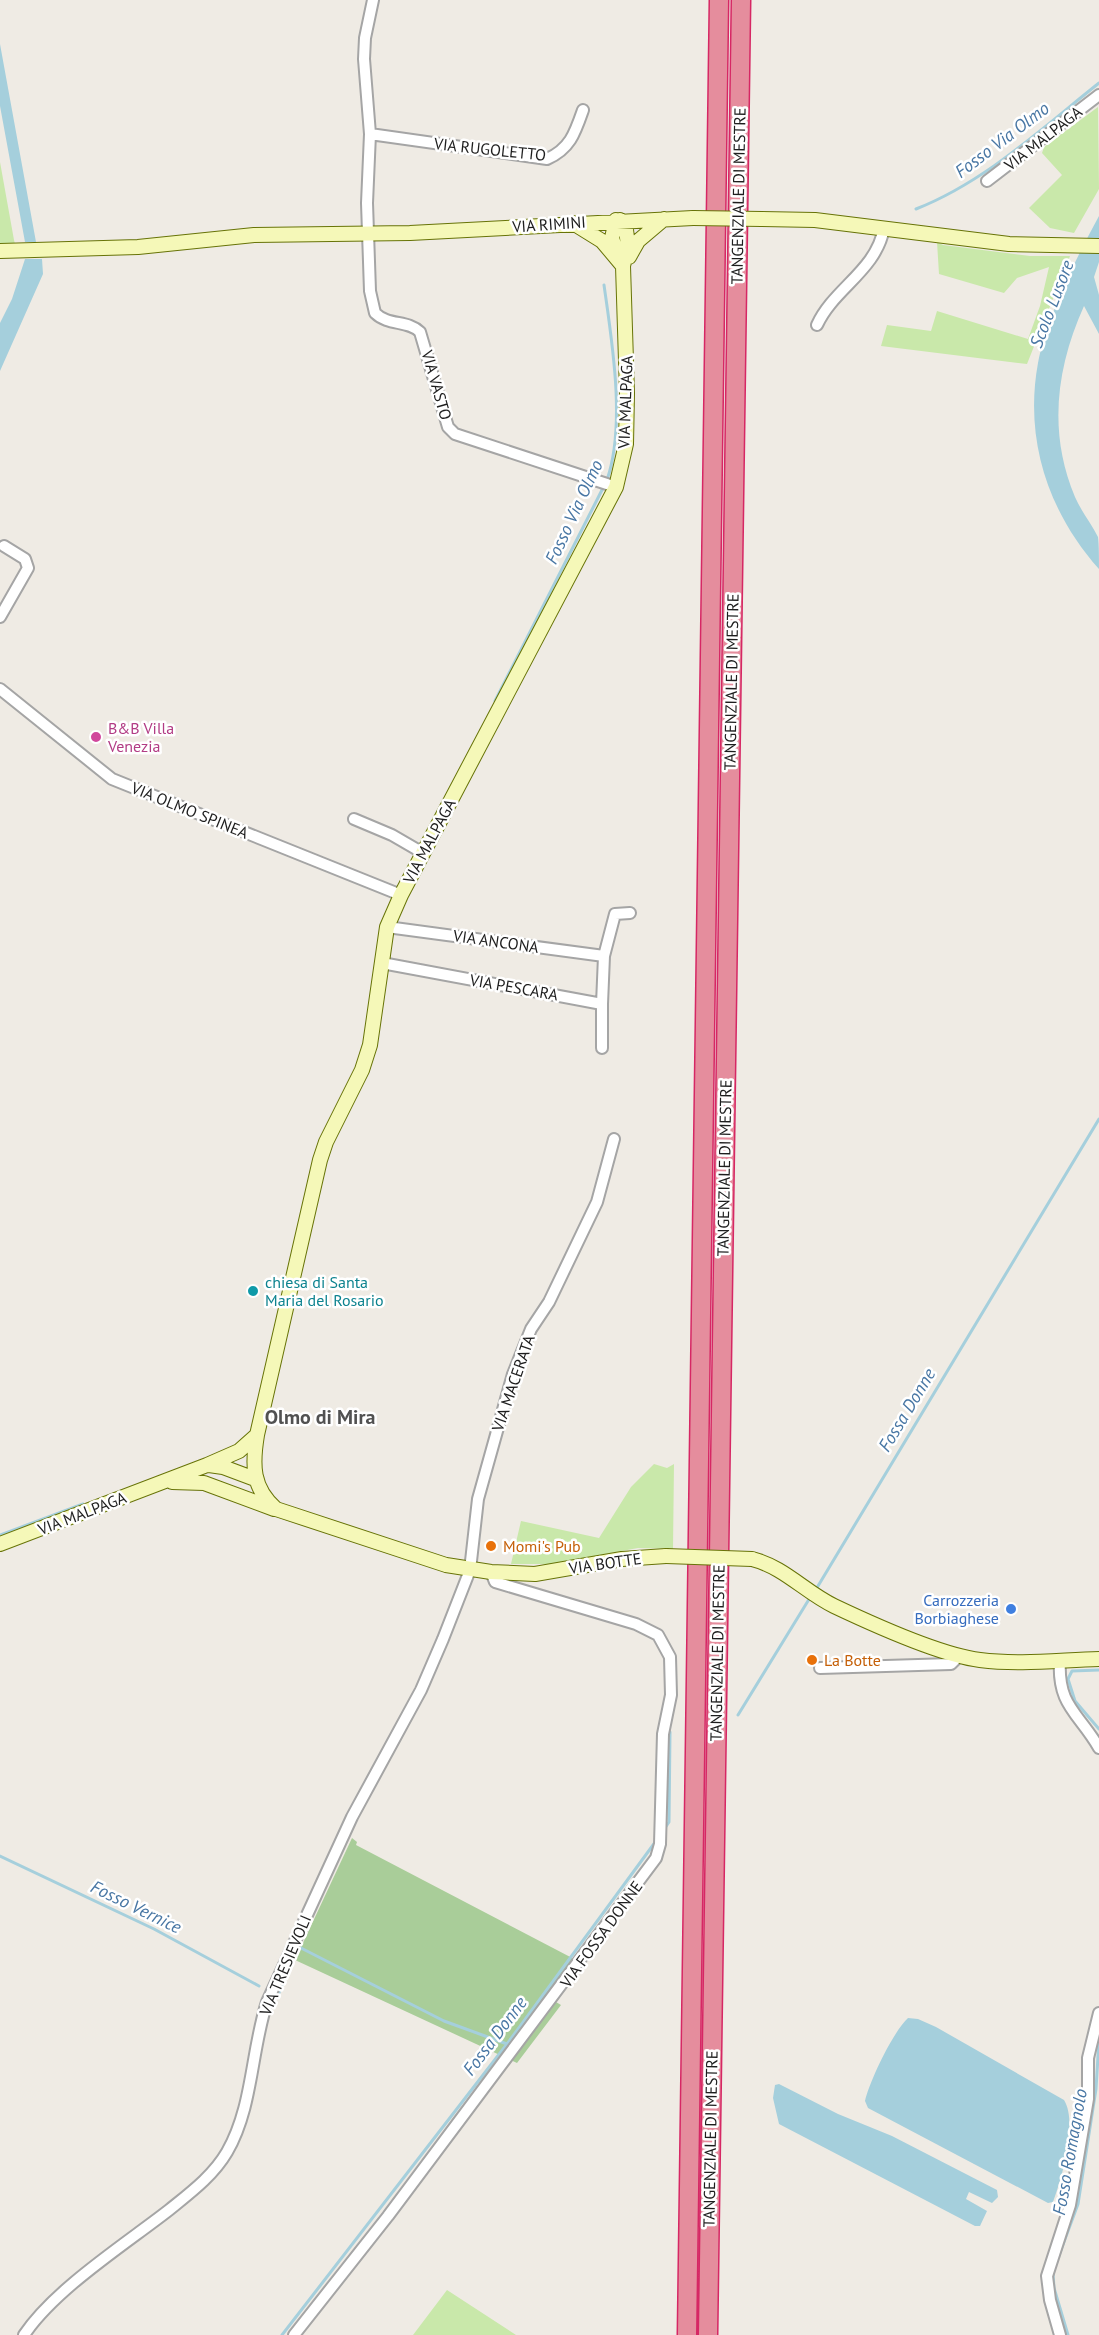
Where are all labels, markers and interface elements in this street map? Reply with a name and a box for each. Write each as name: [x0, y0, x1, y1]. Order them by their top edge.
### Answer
water label: Fosso Via Olmo: [950, 97, 1054, 183]
street label: VIA MALPAGA: [999, 101, 1086, 175]
street label: TANGENZIALE DI MESTRE: [726, 107, 750, 285]
street label: VIA RUGOLETTO: [432, 133, 547, 165]
street label: VIA RIMINI: [511, 211, 586, 237]
water label: Scolo Lusore: [1024, 256, 1079, 351]
street label: VIA VASTO: [417, 347, 456, 422]
street label: VIA MALPAGA: [613, 355, 637, 450]
water label: Fosso Via Olmo: [539, 456, 608, 568]
street label: TANGENZIALE DI MESTRE: [719, 593, 743, 771]
place label: B&B Villa Venezia: [107, 718, 174, 756]
marker: B&B Villa Venezia: [89, 730, 103, 744]
street label: VIA OLMO SPINEA: [128, 777, 252, 843]
street label: VIA MALPAGA: [398, 795, 460, 888]
street label: VIA ANCONA: [451, 925, 541, 957]
street label: VIA PESCARA: [467, 969, 560, 1005]
street label: TANGENZIALE DI MESTRE: [712, 1079, 736, 1257]
place label: chiesa di Santa Maria del Rosario: [265, 1272, 384, 1310]
marker: chiesa di Santa Maria del Rosario: [246, 1284, 260, 1298]
street label: VIA MACERATA: [487, 1332, 539, 1435]
water label: Fossa Donne: [873, 1363, 941, 1456]
district label: Olmo di Mira: [265, 1404, 375, 1430]
street label: VIA MALPAGA: [34, 1487, 130, 1539]
place label: Momi's Pub: [503, 1536, 581, 1556]
marker: Momi's Pub: [484, 1539, 498, 1553]
street label: VIA BOTTE: [567, 1548, 642, 1578]
street label: TANGENZIALE DI MESTRE: [705, 1564, 729, 1742]
place label: Carrozzeria Borbiaghese: [914, 1590, 999, 1628]
marker: Carrozzeria Borbiaghese: [1004, 1602, 1018, 1616]
place label: La Botte: [824, 1650, 881, 1670]
marker: La Botte: [805, 1653, 819, 1667]
water label: Fosso Vernice: [87, 1875, 186, 1939]
street label: VIA FOSSA DONNE: [555, 1877, 647, 1992]
street label: VIA TRESIEVOLI: [254, 1912, 315, 2019]
water label: Fossa Donne: [457, 1991, 532, 2080]
street label: TANGENZIALE DI MESTRE: [698, 2050, 722, 2228]
water label: Fosso Romagnolo: [1047, 2087, 1092, 2217]

